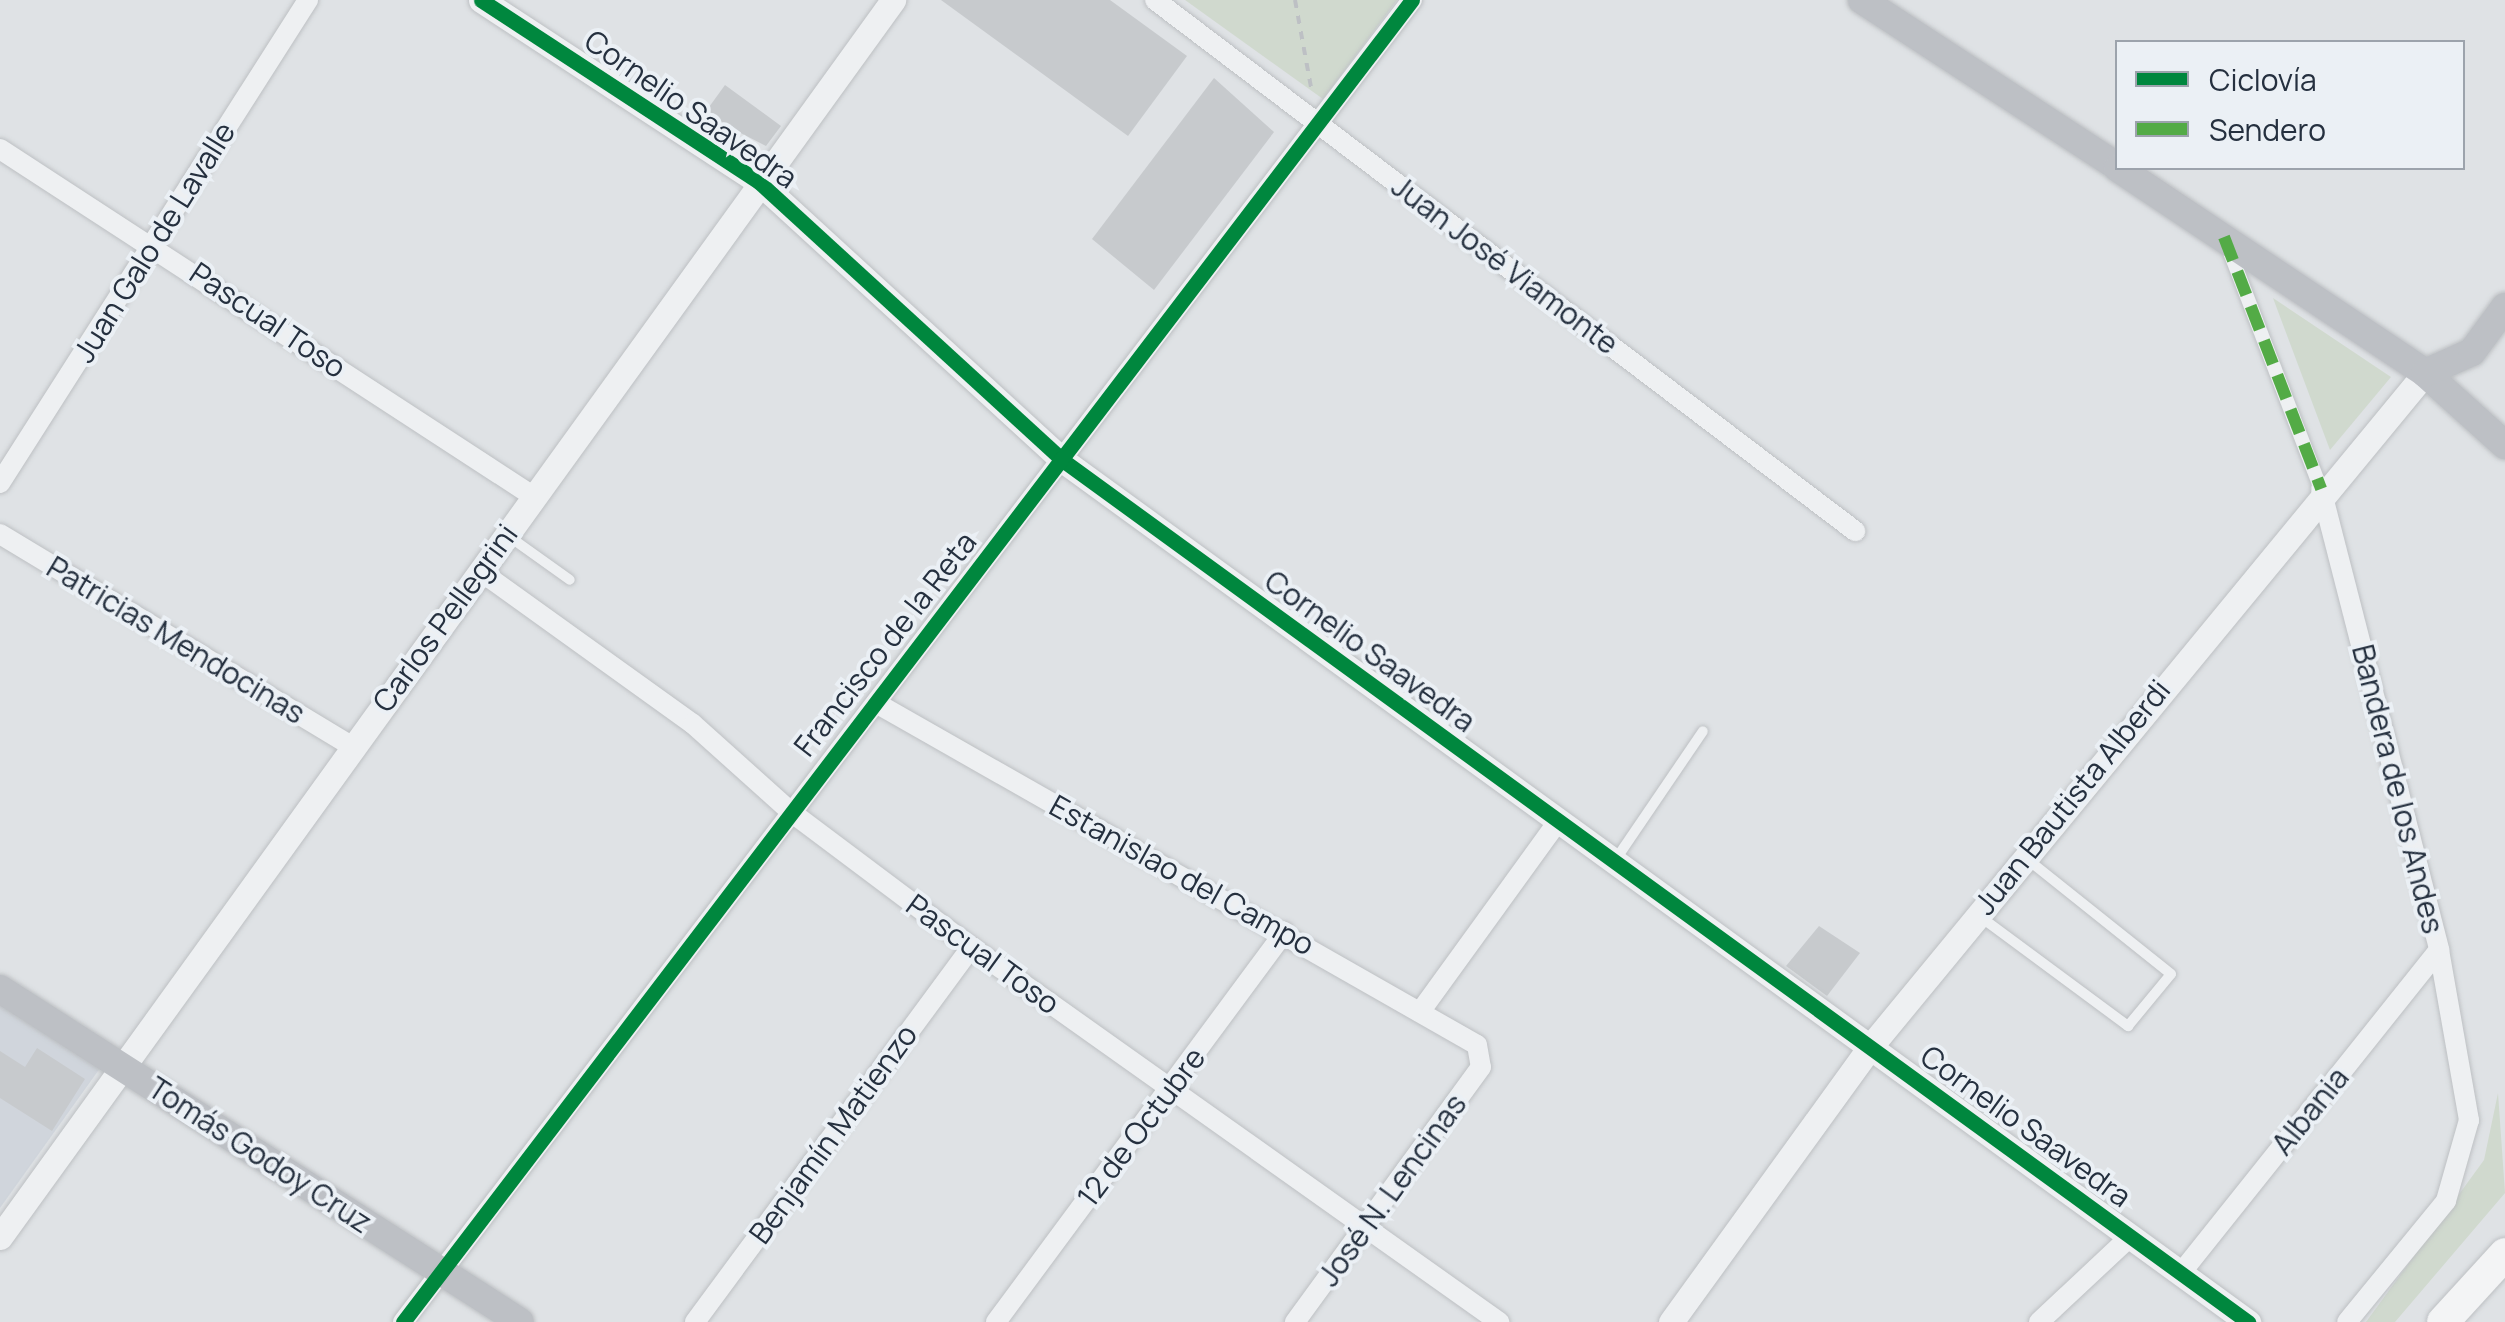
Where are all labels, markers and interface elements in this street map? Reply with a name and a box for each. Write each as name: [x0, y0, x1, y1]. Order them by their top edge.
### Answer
street label: Cornelio Saavedra: [578, 22, 804, 196]
legend: [2115, 40, 2465, 170]
text: Ciclovía: [2209, 59, 2317, 100]
text: Sendero: [2209, 109, 2326, 150]
street label: Juan Galo de Lavalle: [66, 115, 242, 369]
street label: Juan José Viamonte: [1385, 168, 1625, 362]
street label: Pascual Toso: [183, 255, 353, 385]
street label: Carlos Pellegrini: [365, 517, 525, 719]
street label: Francisco de la Reta: [786, 525, 984, 763]
street label: Patricias Mendocinas: [41, 549, 311, 731]
street label: Cornelio Saavedra: [1258, 563, 1482, 739]
street label: Bandera de los Andes: [2345, 641, 2451, 937]
street label: Juan Bautista Alberdi: [1966, 673, 2178, 921]
street label: Estanislao del Campo: [1043, 787, 1321, 963]
street label: Pascual Toso: [899, 886, 1067, 1022]
street label: Benjamín Matienzo: [741, 1017, 925, 1251]
street label: Cornelio Saavedra: [1914, 1038, 2138, 1214]
street label: 12 de Octubre: [1069, 1040, 1213, 1214]
street label: Albania: [2264, 1060, 2356, 1162]
street label: Tomás Godoy Cruz: [142, 1069, 378, 1241]
street label: José N. Lencinas: [1310, 1087, 1474, 1293]

